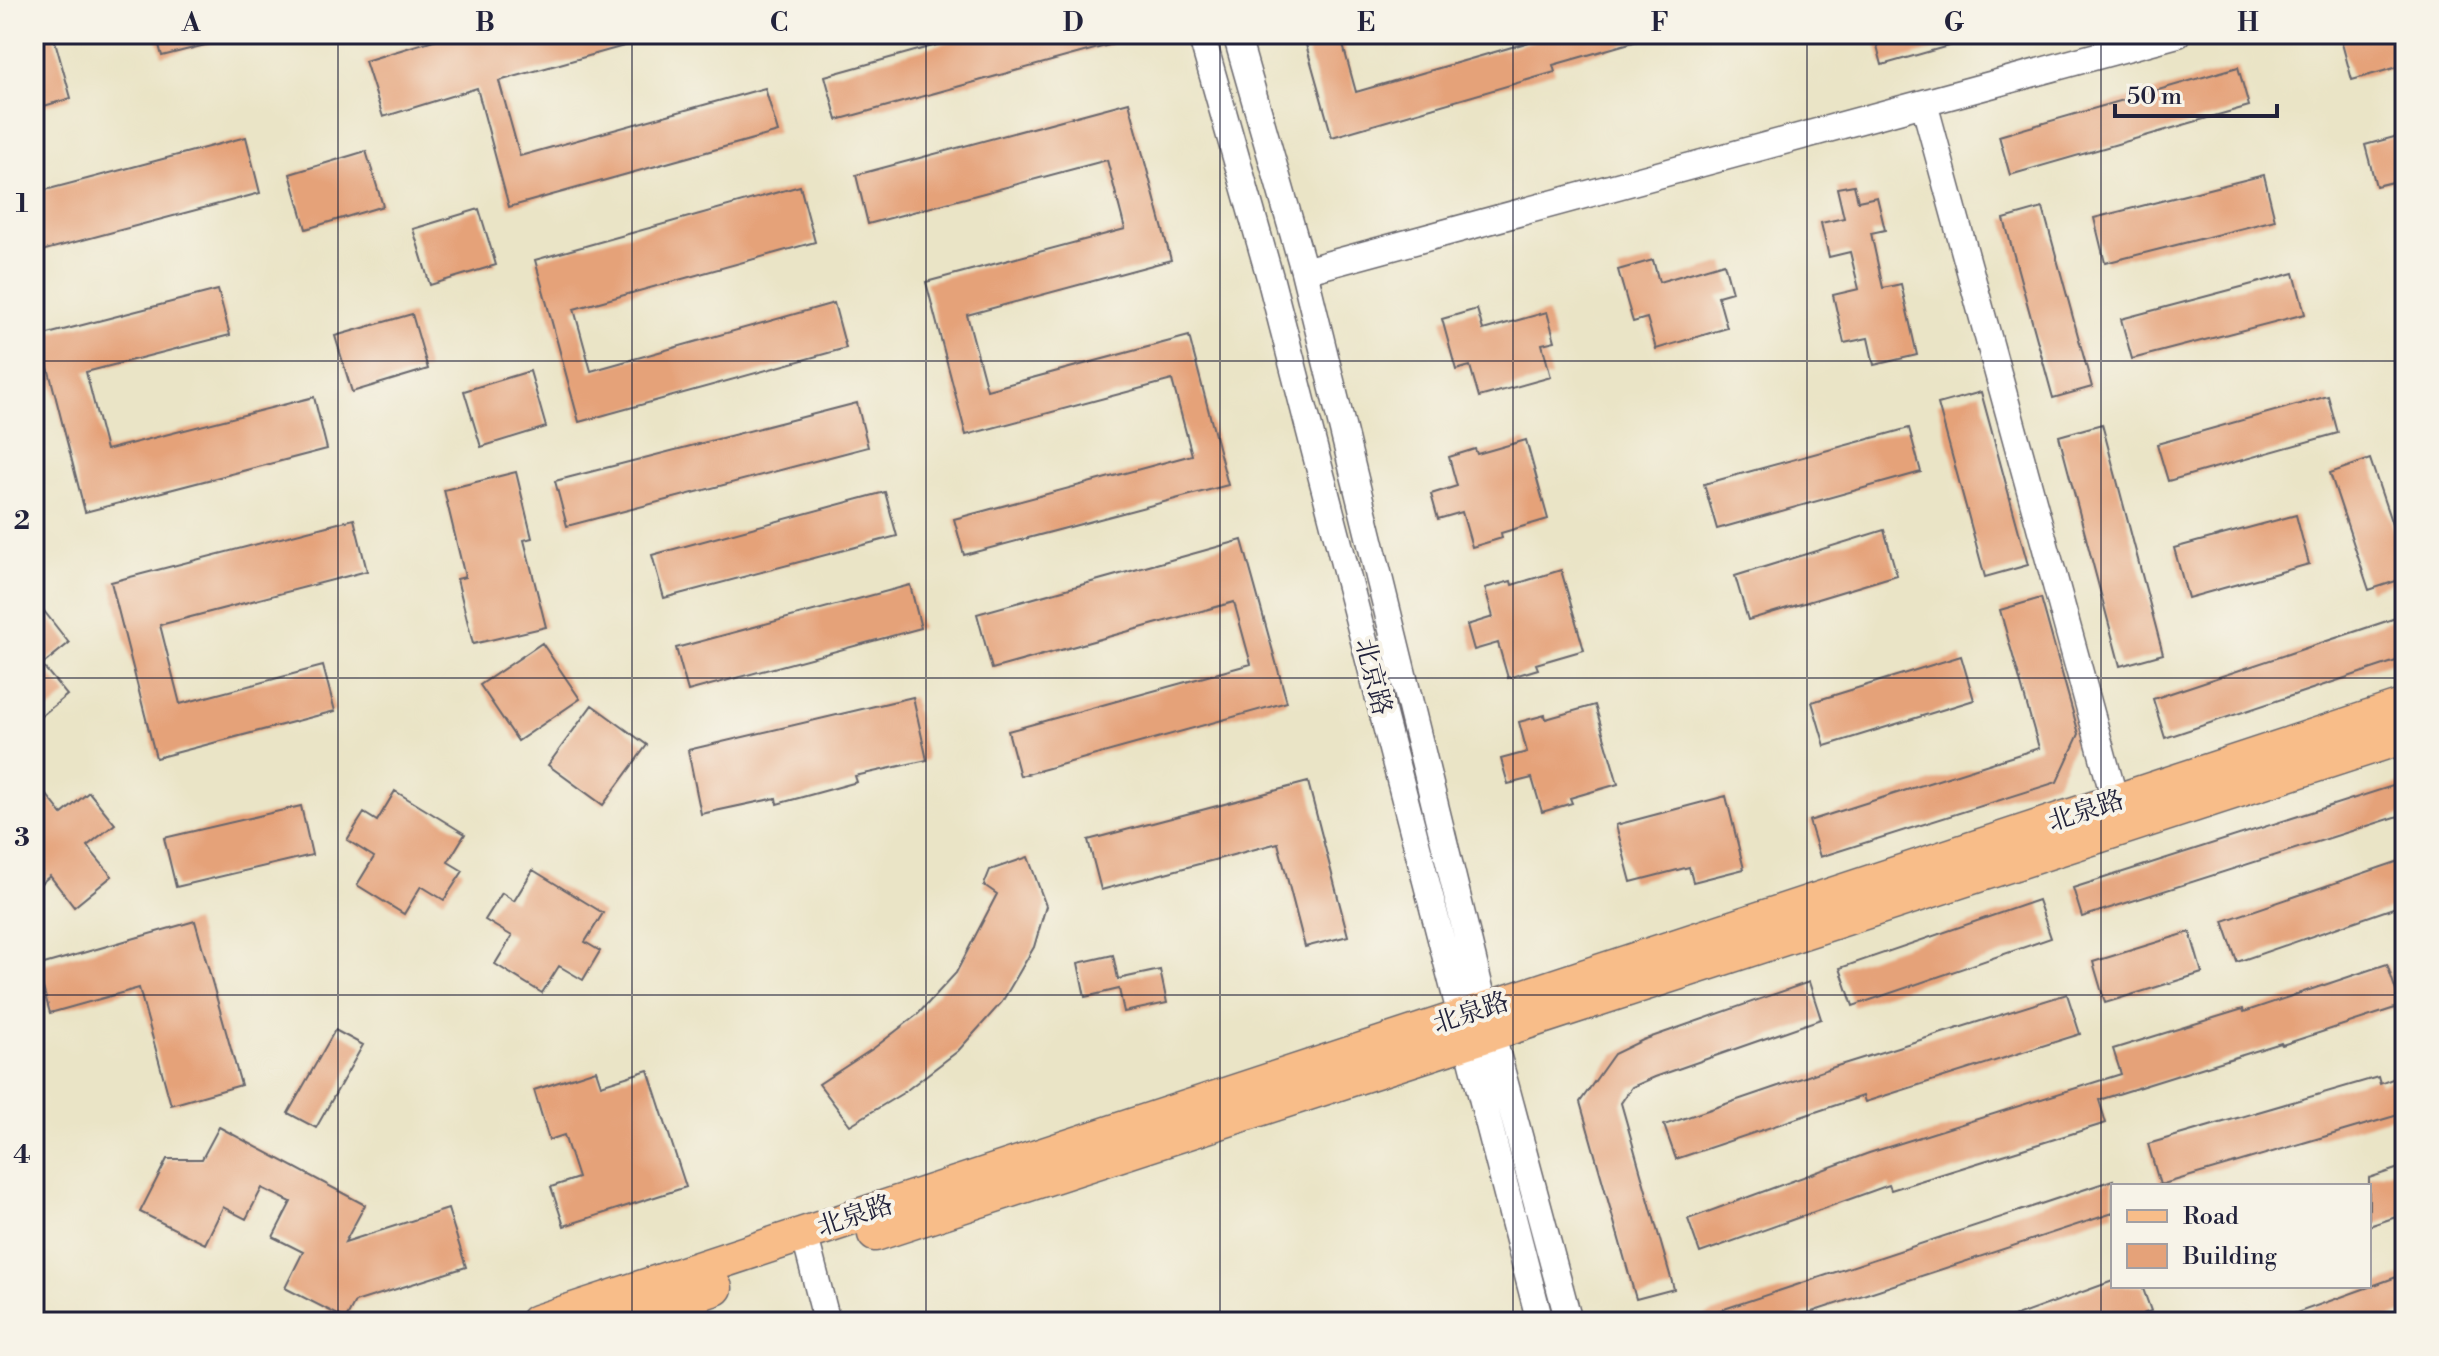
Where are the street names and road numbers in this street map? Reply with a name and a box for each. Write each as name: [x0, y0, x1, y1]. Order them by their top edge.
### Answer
street label: 北京路: [1348, 635, 1398, 719]
street label: 北泉路: [2044, 784, 2128, 838]
street label: 北泉路: [1429, 986, 1513, 1040]
street label: 北泉路: [813, 1189, 897, 1243]

